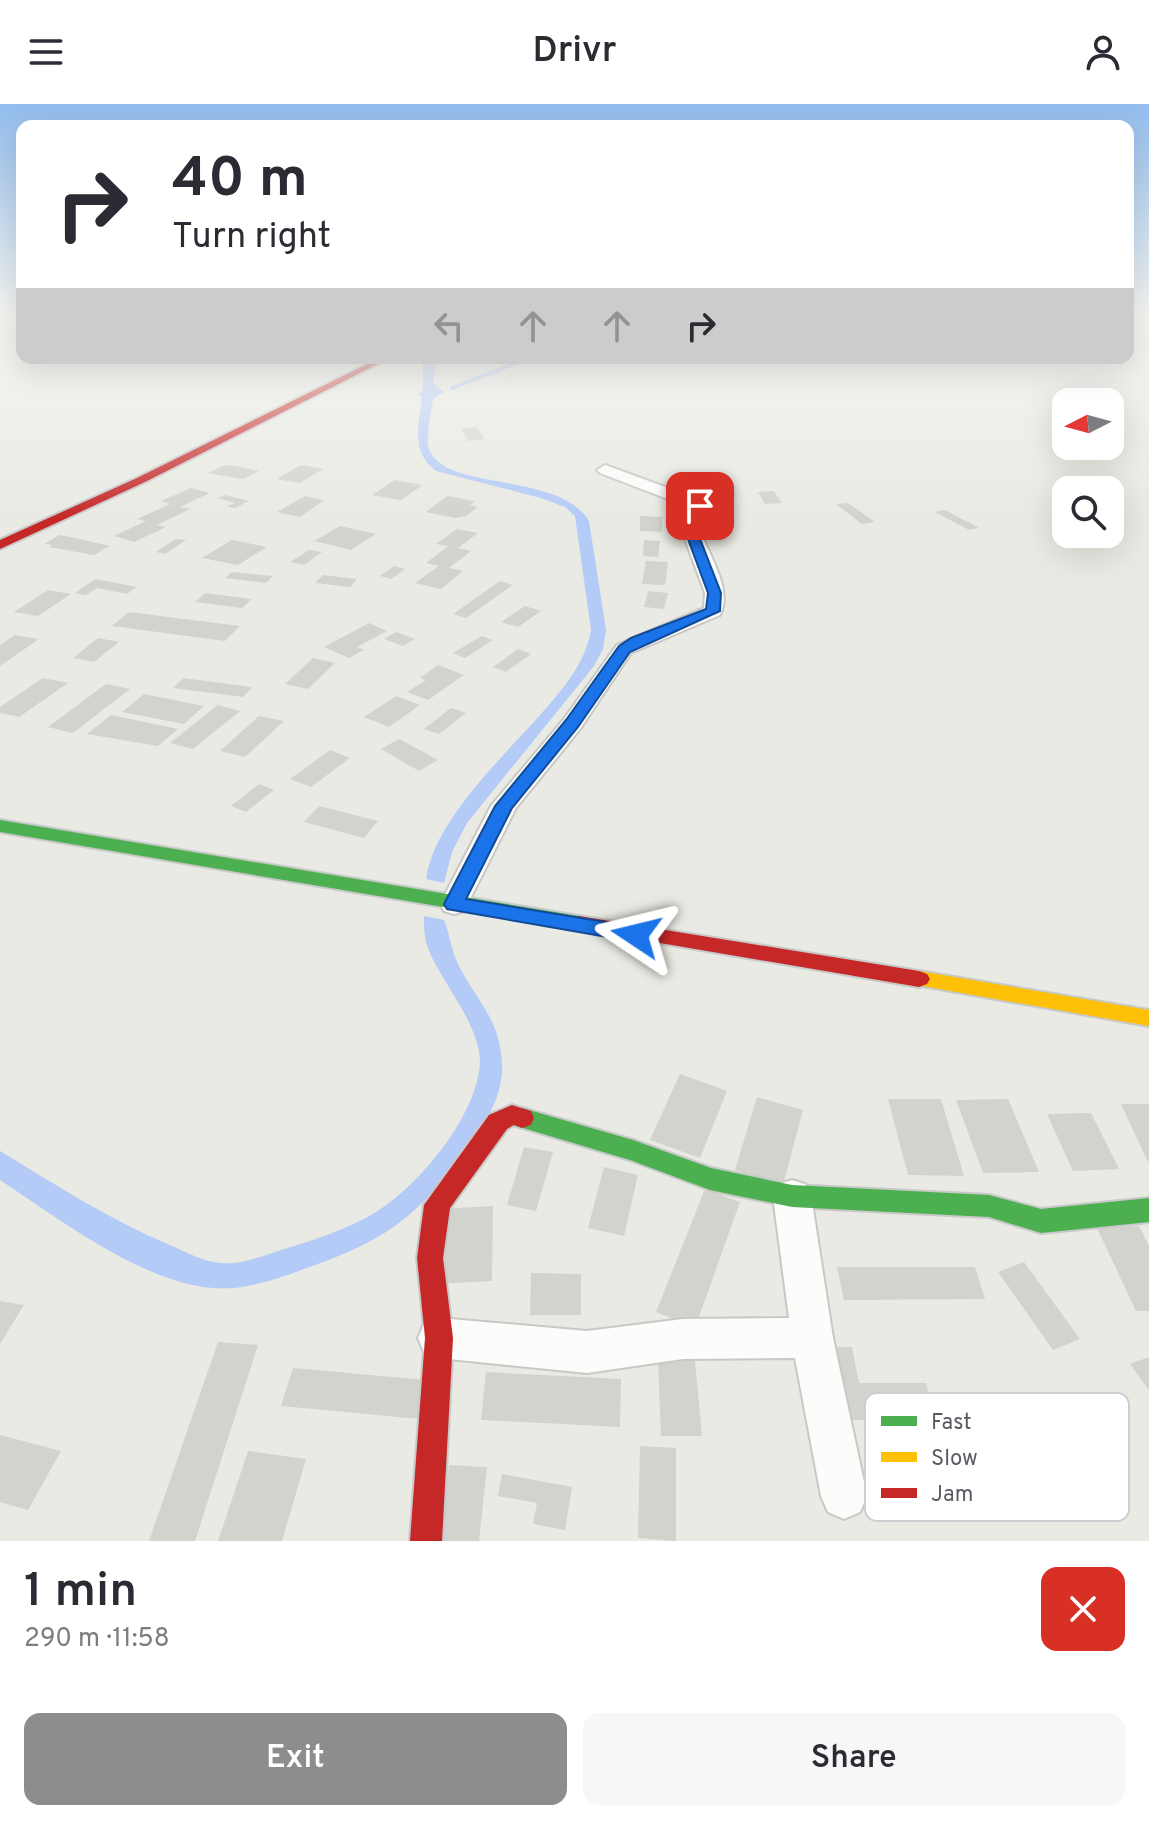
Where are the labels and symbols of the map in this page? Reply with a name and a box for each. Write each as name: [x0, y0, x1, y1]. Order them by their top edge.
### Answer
north arrow: [1052, 388, 1124, 460]
pin: [666, 472, 734, 540]
position arrow: [594, 893, 678, 977]
legend: [865, 1393, 1129, 1521]
text: Fast: [931, 1410, 972, 1437]
text: Slow: [931, 1446, 978, 1473]
text: Jam: [931, 1482, 974, 1509]

